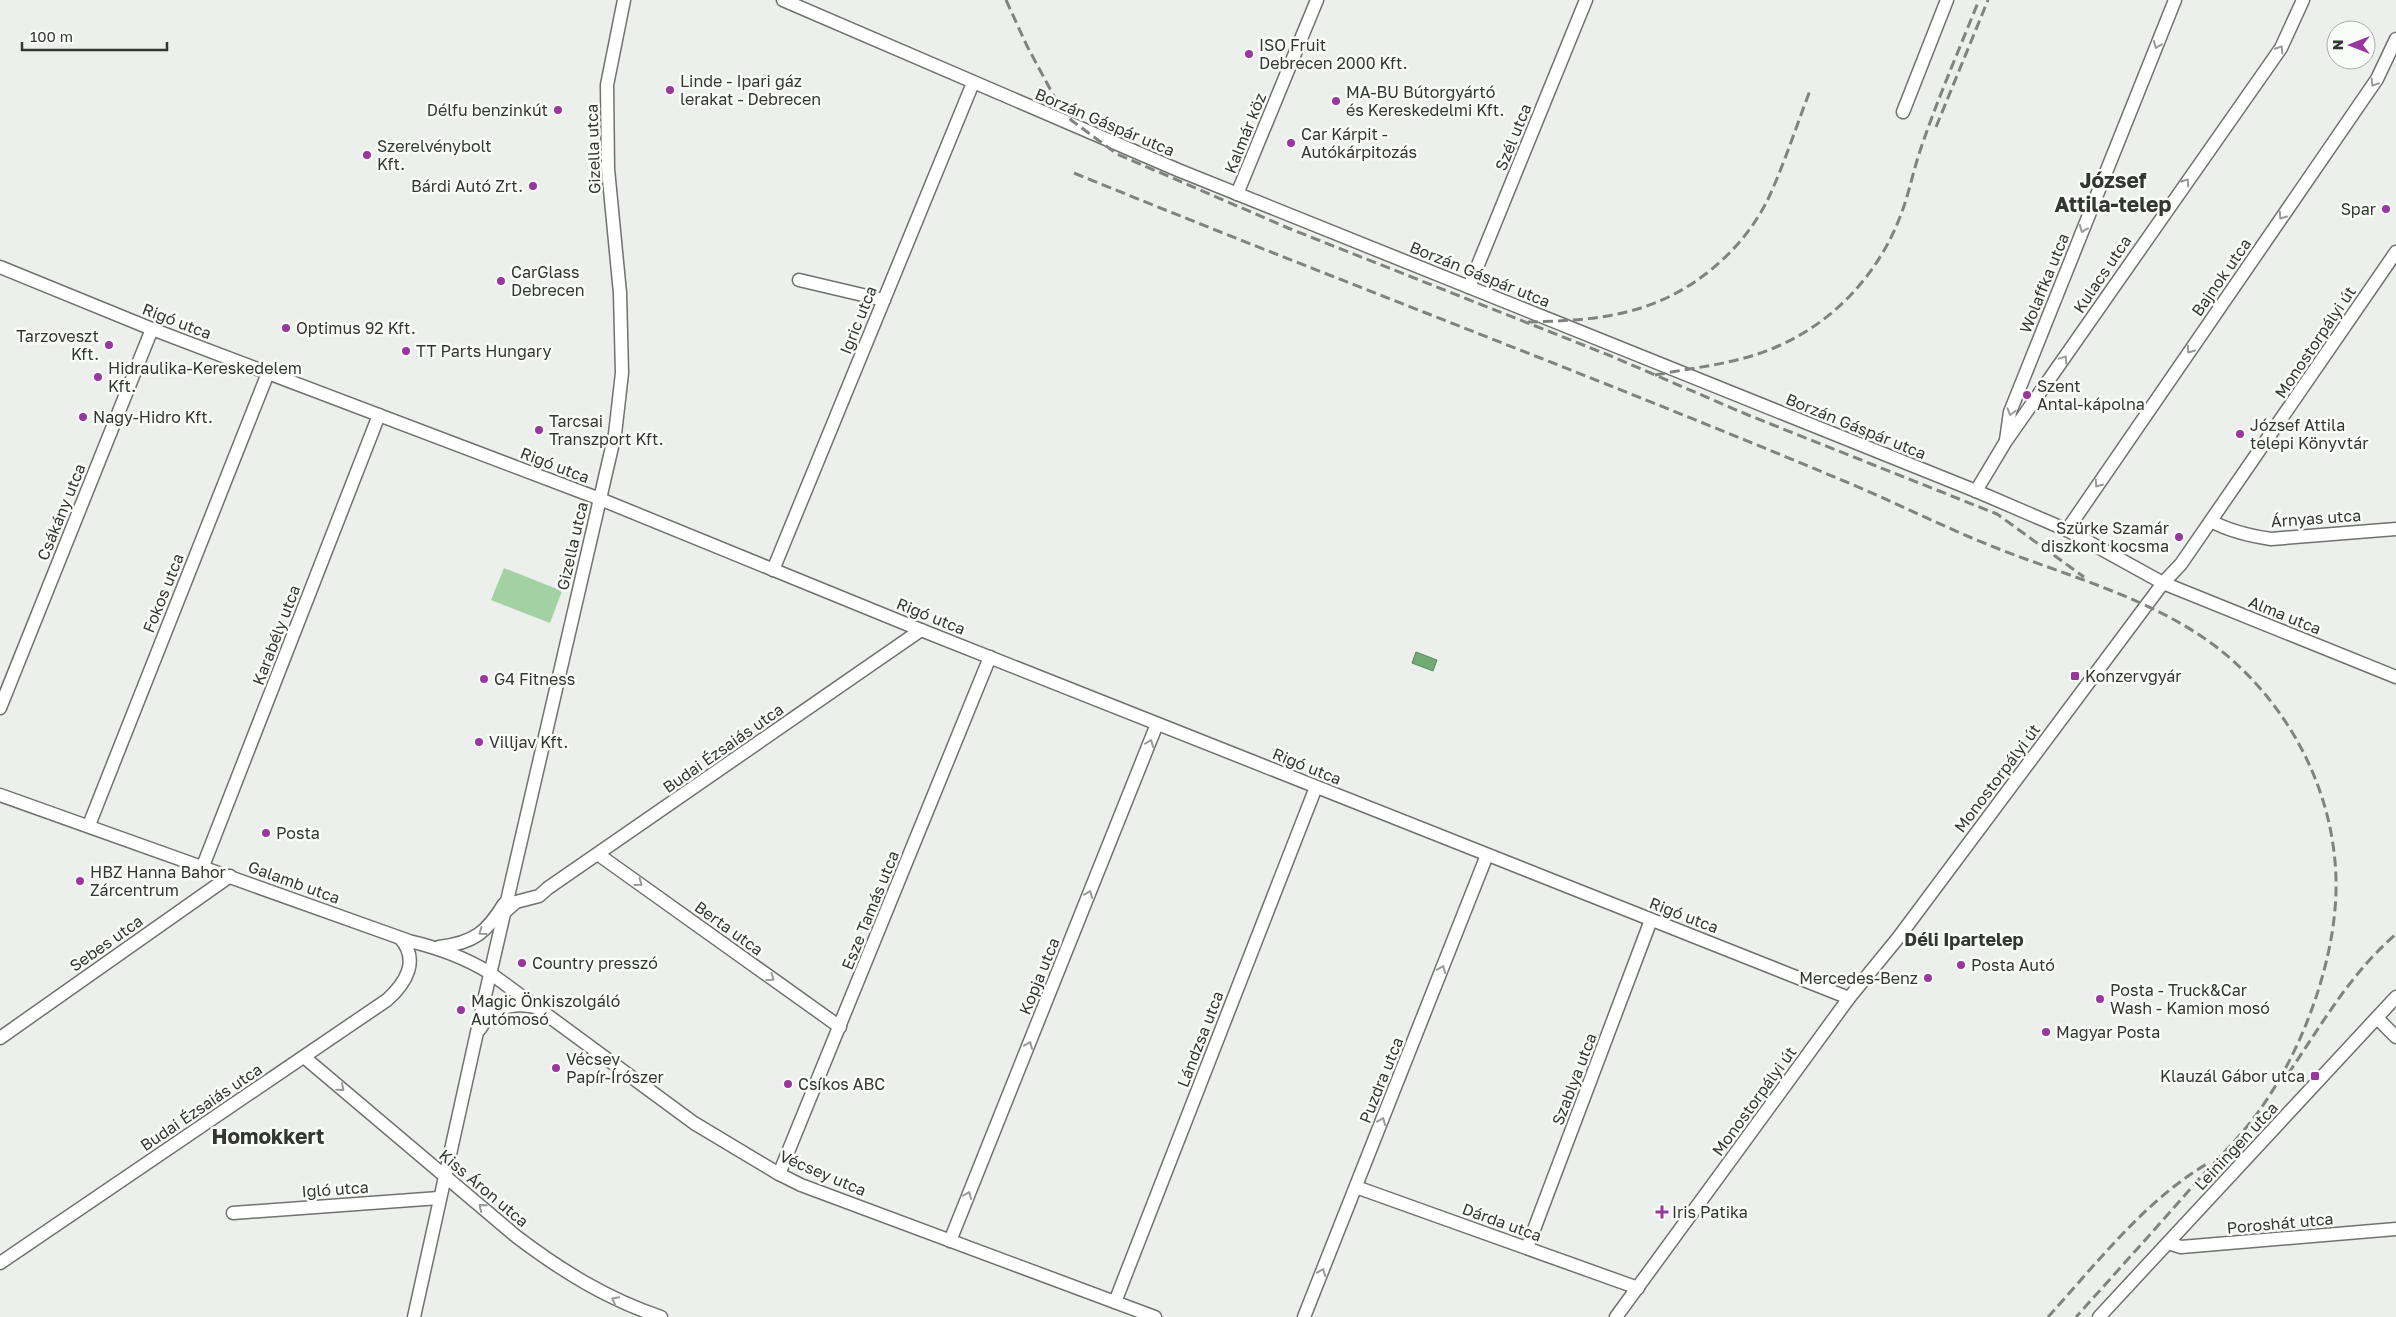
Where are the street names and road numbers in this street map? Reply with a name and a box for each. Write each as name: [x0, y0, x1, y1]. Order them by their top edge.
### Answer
street label: Borzán Gáspár utca: [1032, 84, 1178, 160]
street label: Kalmár köz: [1220, 90, 1270, 176]
street label: Szél utca: [1491, 101, 1535, 173]
street label: Gizella utca: [581, 104, 605, 194]
street label: Wolaffka utca: [2015, 230, 2073, 336]
street label: Kulacs utca: [2069, 231, 2135, 317]
street label: Bajnok utca: [2187, 234, 2255, 320]
street label: Borzán Gáspár utca: [1407, 237, 1553, 311]
street label: Monostorpályi út: [2270, 282, 2360, 402]
street label: Igric utca: [835, 283, 881, 357]
street label: Rigó utca: [140, 299, 214, 343]
street label: Borzán Gáspár utca: [1783, 389, 1929, 463]
street label: Rigó utca: [518, 443, 592, 487]
street label: Csákány utca: [33, 461, 89, 563]
street label: Gizella utca: [552, 500, 592, 592]
street label: Árnyas utca: [2270, 505, 2362, 531]
street label: Fokos utca: [138, 550, 188, 636]
street label: Karabély utca: [248, 582, 304, 688]
street label: Alma utca: [2246, 591, 2324, 639]
street label: Rigó utca: [894, 593, 968, 639]
street label: Budai Ézsaiás utca: [659, 699, 787, 797]
street label: Monostorpályi út: [1950, 720, 2044, 836]
street label: Rigó utca: [1270, 743, 1344, 789]
street label: Esze Tamás utca: [837, 848, 903, 972]
street label: Galamb utca: [245, 856, 343, 908]
street label: Rigó utca: [1647, 893, 1721, 937]
street label: Berta utca: [691, 896, 767, 960]
street label: Sebes utca: [65, 910, 147, 976]
street label: Kopja utca: [1014, 935, 1064, 1017]
street label: Lándzsa utca: [1172, 988, 1228, 1090]
street label: Szablya utca: [1547, 1030, 1601, 1128]
street label: Puzdra utca: [1355, 1034, 1407, 1126]
street label: Monostorpályi út: [1708, 1042, 1800, 1160]
street label: Budai Ézsaiás utca: [136, 1059, 266, 1155]
street label: Leiningen utca: [2190, 1098, 2282, 1194]
street label: Kiss Áron utca: [435, 1145, 533, 1231]
street label: Vécsey utca: [777, 1146, 869, 1200]
street label: Igló utca: [301, 1177, 369, 1201]
street label: Dárda utca: [1460, 1198, 1544, 1246]
street label: Poroshát utca: [2226, 1208, 2334, 1238]

